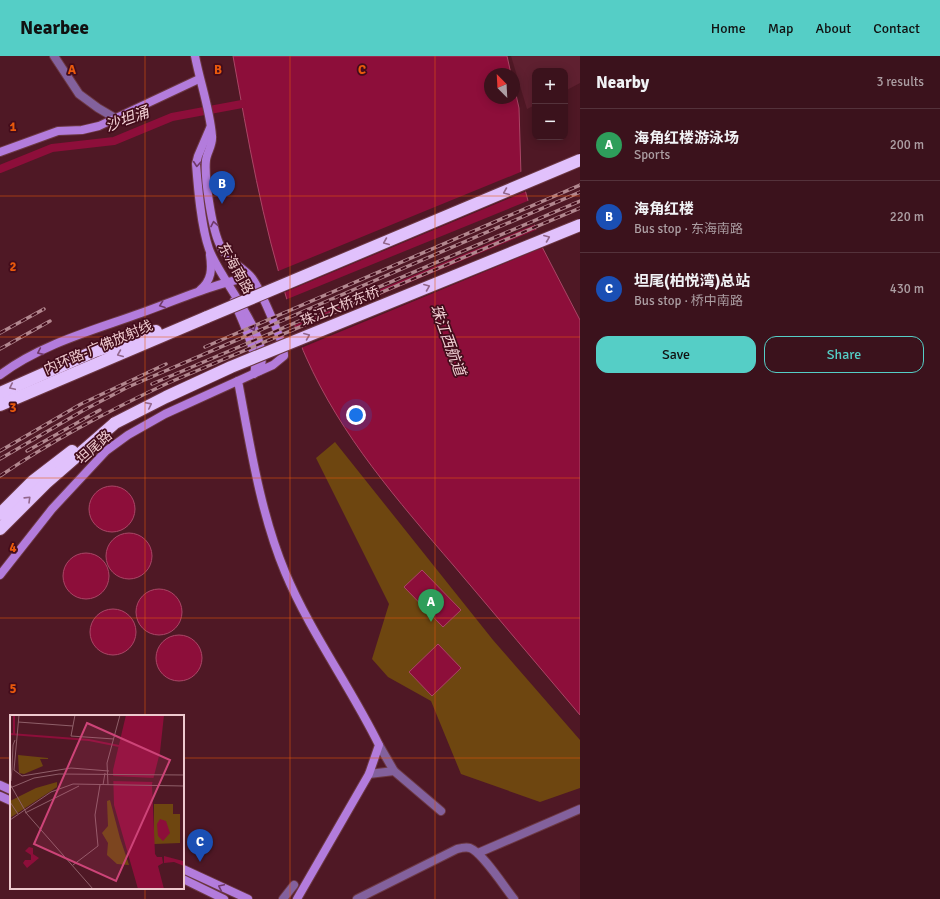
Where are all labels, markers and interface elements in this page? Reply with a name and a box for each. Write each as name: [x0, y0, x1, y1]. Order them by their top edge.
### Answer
text: Nearbee: [20, 16, 89, 40]
text: Home: [711, 20, 746, 37]
text: Map: [768, 20, 793, 37]
text: About: [815, 20, 851, 37]
text: Contact: [873, 20, 920, 37]
text: A: [68, 62, 77, 78]
text: B: [214, 62, 222, 78]
text: C: [358, 62, 366, 78]
north arrow: [484, 68, 520, 104]
map controls: [532, 68, 568, 140]
button: +: [532, 68, 568, 104]
text: Nearby: [596, 72, 649, 93]
text: 3 results: [876, 74, 924, 90]
water label: 沙坦涌: [103, 102, 153, 135]
button: −: [532, 104, 568, 140]
text: 1: [9, 119, 17, 135]
text: 海角红楼游泳场: [634, 129, 739, 147]
text: A: [605, 137, 613, 153]
text: 200 m: [890, 137, 924, 153]
text: Sports: [634, 147, 670, 163]
one-way arrow: [193, 161, 202, 167]
pin: B: [209, 171, 235, 204]
one-way arrow: [502, 187, 510, 195]
text: 海角红楼: [634, 200, 694, 218]
text: B: [605, 209, 613, 225]
text: 220 m: [890, 209, 924, 225]
one-way arrow: [210, 221, 219, 227]
text: Bus stop · 东海南路: [634, 221, 743, 237]
one-way arrow: [543, 235, 551, 243]
one-way arrow: [382, 237, 390, 245]
street label: 东海南路: [215, 240, 257, 297]
text: 2: [9, 259, 17, 275]
text: 坦尾(柏悦湾)总站: [634, 272, 750, 290]
text: C: [605, 281, 613, 297]
text: 430 m: [890, 281, 924, 297]
street label: 珠江大桥东桥: [298, 283, 382, 330]
one-way arrow: [423, 283, 430, 291]
text: Bus stop · 桥中南路: [634, 293, 743, 309]
one-way arrow: [158, 301, 165, 309]
water label: 珠江西航道: [427, 302, 470, 380]
street label: 内环路-广佛放射线: [41, 317, 155, 378]
one-way arrow: [248, 323, 256, 331]
one-way arrow: [303, 332, 310, 340]
button: Save: [596, 336, 756, 373]
button: Share: [764, 336, 924, 373]
one-way arrow: [37, 347, 44, 355]
one-way arrow: [116, 349, 123, 357]
one-way arrow: [8, 382, 16, 390]
text: 3: [9, 400, 17, 416]
one-way arrow: [145, 402, 152, 410]
your location: [346, 405, 366, 425]
street label: 坦尾路: [73, 427, 116, 468]
one-way arrow: [23, 497, 31, 504]
text: 4: [9, 540, 17, 556]
pin: A: [418, 589, 444, 622]
text: 5: [9, 681, 17, 697]
inset map: [10, 715, 184, 889]
pin: C: [187, 829, 213, 862]
one-way arrow: [218, 884, 226, 892]

